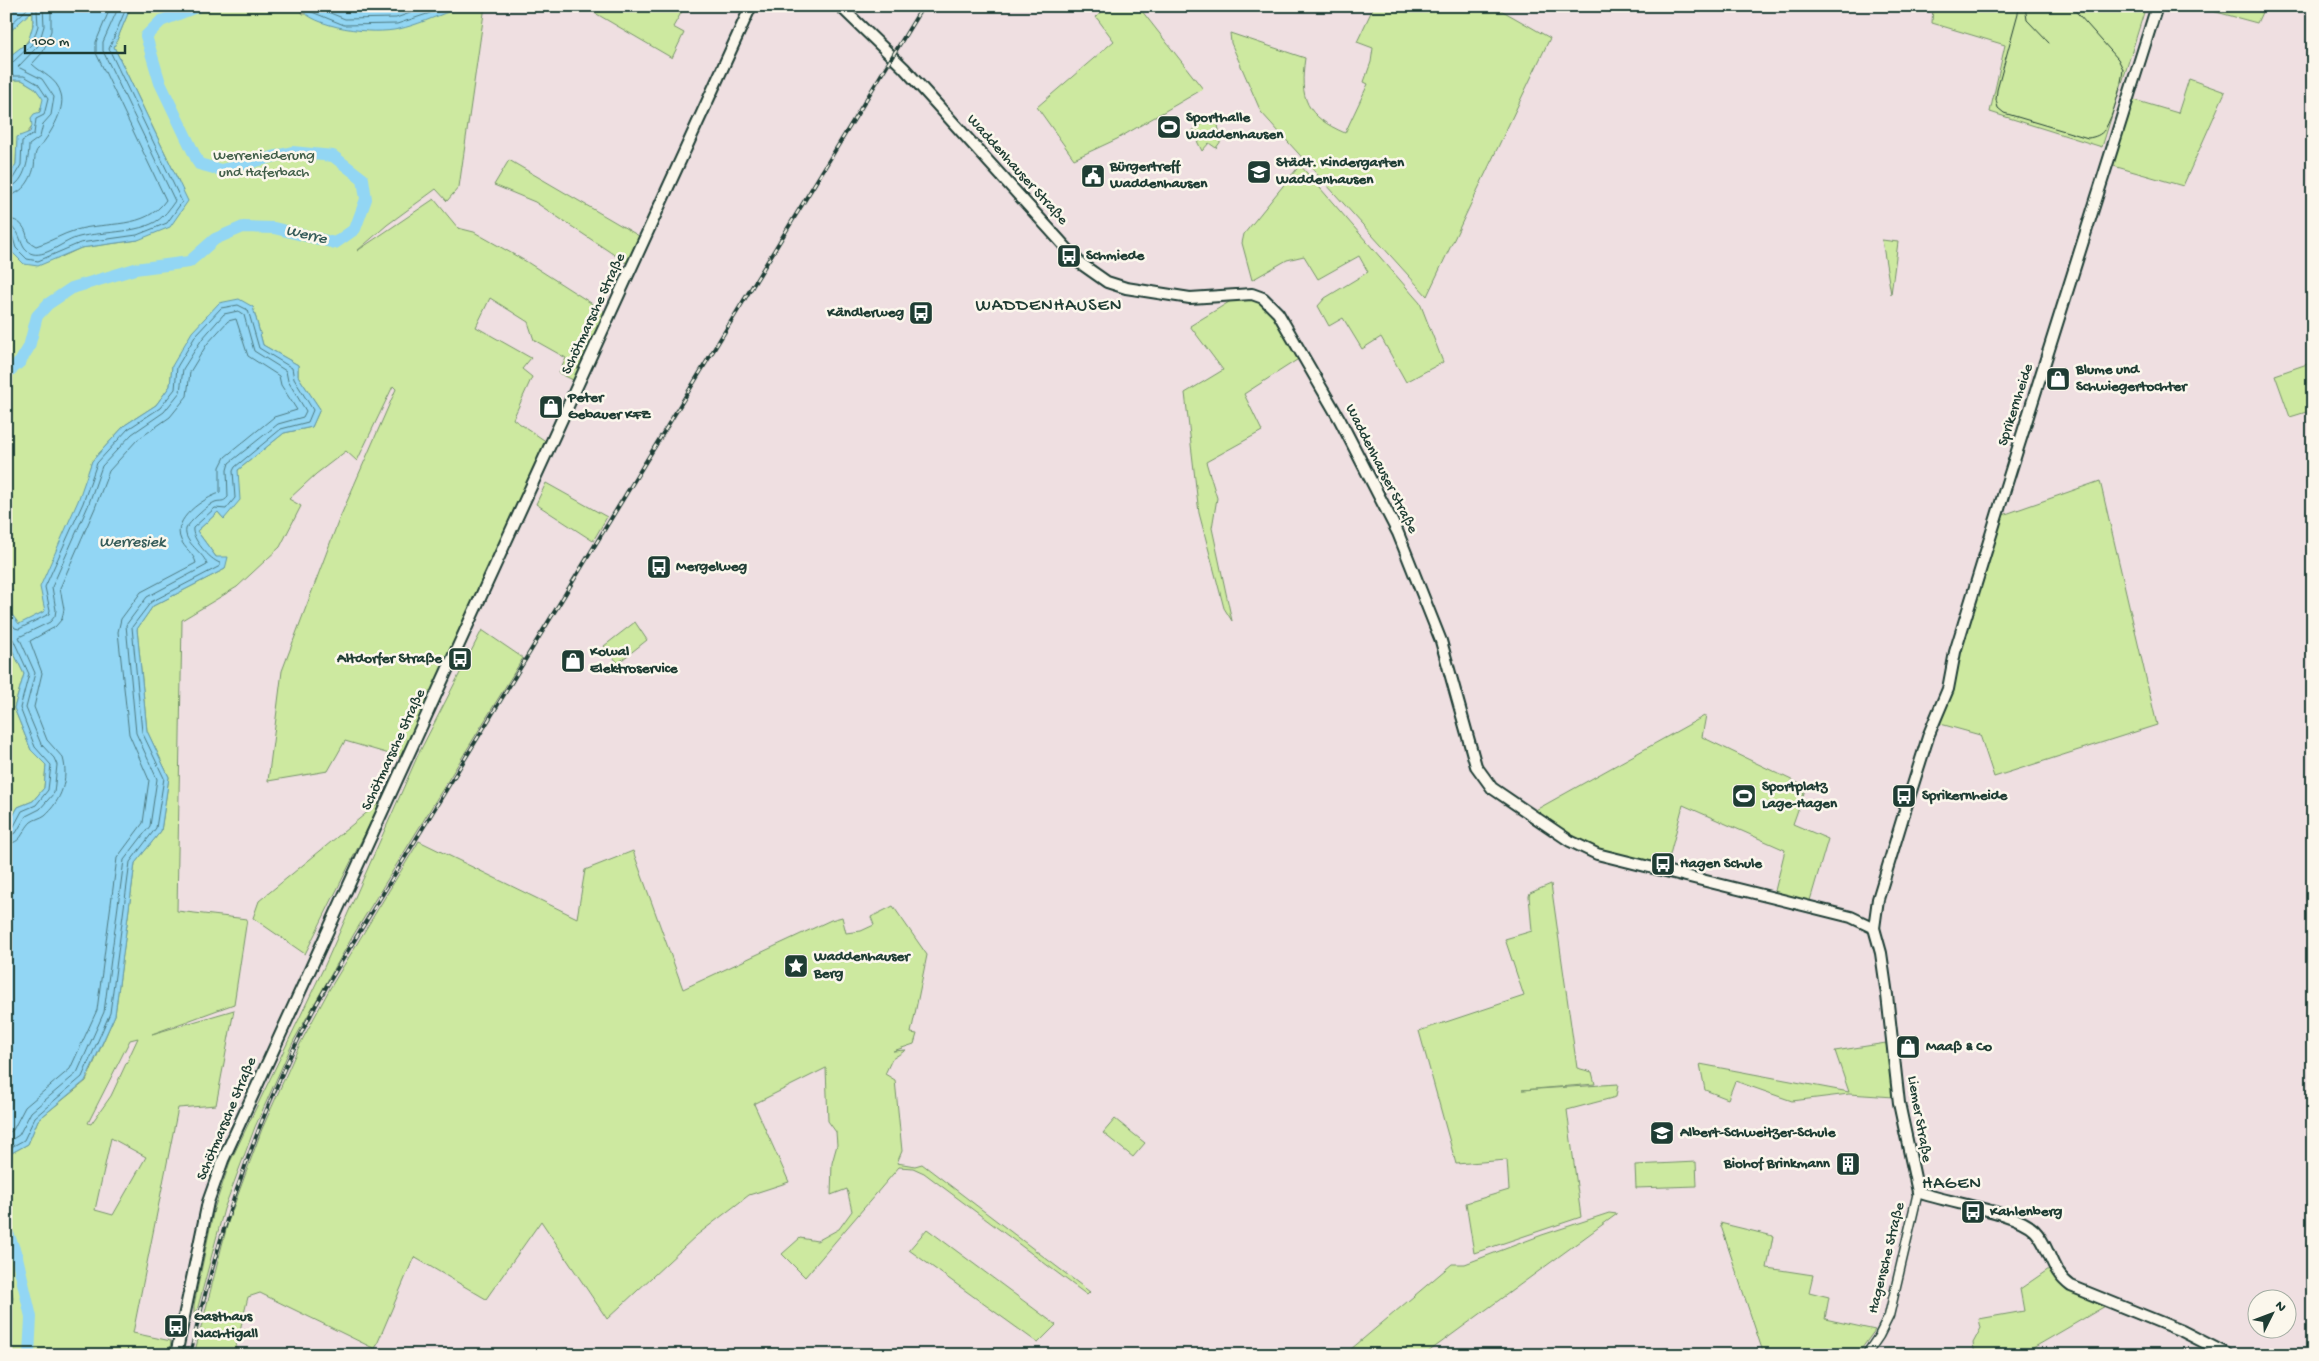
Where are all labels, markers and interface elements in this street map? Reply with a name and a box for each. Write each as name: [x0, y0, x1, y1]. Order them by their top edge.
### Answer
scale bar: [25, 22, 125, 54]
text: 100 m: [31, 33, 70, 51]
place label: Sporthalle Waddenhausen: [1185, 109, 1284, 144]
street label: Waddenhauser Straße: [963, 111, 1072, 229]
sports icon: Sporthalle Waddenhausen: [1156, 114, 1182, 140]
park label: Werreniederung und Haferbach: [213, 147, 315, 182]
place label: Städt. Kindergarten Waddenhausen: [1275, 154, 1405, 189]
place label: Bürgertreff Waddenhausen: [1109, 158, 1208, 193]
school or university icon: Städt. Kindergarten Waddenhausen: [1246, 159, 1272, 185]
public building icon: Bürgertreff Waddenhausen: [1080, 163, 1106, 189]
water label: Werre: [284, 222, 329, 250]
bus stop icon: Schmiede: [1056, 243, 1082, 269]
place label: Schmiede: [1086, 247, 1146, 265]
street label: Schötmarsche Straße: [558, 250, 630, 378]
district label: WADDENHAUSEN: [976, 296, 1122, 317]
bus stop icon: Kändlerweg: [908, 300, 934, 326]
place label: Kändlerweg: [826, 304, 904, 322]
street label: Sprikernheide: [1994, 361, 2038, 448]
place label: Blume und Schwiegertochter: [2075, 361, 2188, 396]
shop icon: Blume und Schwiegertochter: [2045, 366, 2071, 392]
place label: Peter Gebauer KFZ: [567, 389, 652, 424]
shop icon: Peter Gebauer KFZ: [538, 394, 564, 420]
street label: Waddenhauser Straße: [1341, 401, 1422, 537]
water label: Werresiek: [99, 534, 167, 553]
bus stop icon: Mergelweg: [646, 554, 672, 580]
place label: Mergelweg: [676, 558, 747, 576]
place label: Kowal Elektroservice: [589, 643, 679, 678]
bus stop icon: Altdorfer Straße: [447, 646, 473, 672]
shop icon: Kowal Elektroservice: [560, 648, 586, 674]
place label: Altdorfer Straße: [336, 650, 443, 668]
street label: Schötmarsche Straße: [358, 686, 430, 814]
place label: Sportplatz Lage-Hagen: [1762, 778, 1838, 813]
sports icon: Sportplatz Lage-Hagen: [1731, 783, 1757, 809]
bus stop icon: Sprikernheide: [1891, 783, 1917, 809]
place label: Sprikernheide: [1922, 787, 2009, 805]
bus stop icon: Hagen Schule: [1650, 851, 1676, 877]
place label: Hagen Schule: [1680, 855, 1763, 873]
place label: Waddenhauser Berg: [813, 948, 911, 983]
place icon: Waddenhauser Berg: [783, 953, 809, 979]
shop icon: Maaß & Co: [1895, 1034, 1921, 1060]
place label: Maaß & Co: [1926, 1038, 1992, 1056]
street label: Schötmarsche Straße: [193, 1055, 261, 1183]
street label: Liemer Straße: [1903, 1074, 1935, 1164]
school or university icon: Albert-Schweitzer-Schule: [1649, 1120, 1675, 1146]
place label: Albert-Schweitzer-Schule: [1679, 1124, 1837, 1142]
building icon: Biohof Brinkmann: [1835, 1151, 1861, 1177]
place label: Biohof Brinkmann: [1723, 1155, 1831, 1173]
district label: HAGEN: [1922, 1174, 1982, 1195]
bus stop icon: Kahlenberg: [1960, 1199, 1986, 1225]
street label: Hagensche Straße: [1864, 1200, 1910, 1315]
place label: Kahlenberg: [1989, 1203, 2063, 1221]
north arrow: [2246, 1288, 2296, 1338]
text: N: [2270, 1298, 2289, 1316]
place label: Gasthaus Nachtigall: [194, 1308, 259, 1343]
bus stop icon: Gasthaus Nachtigall: [163, 1313, 189, 1339]

